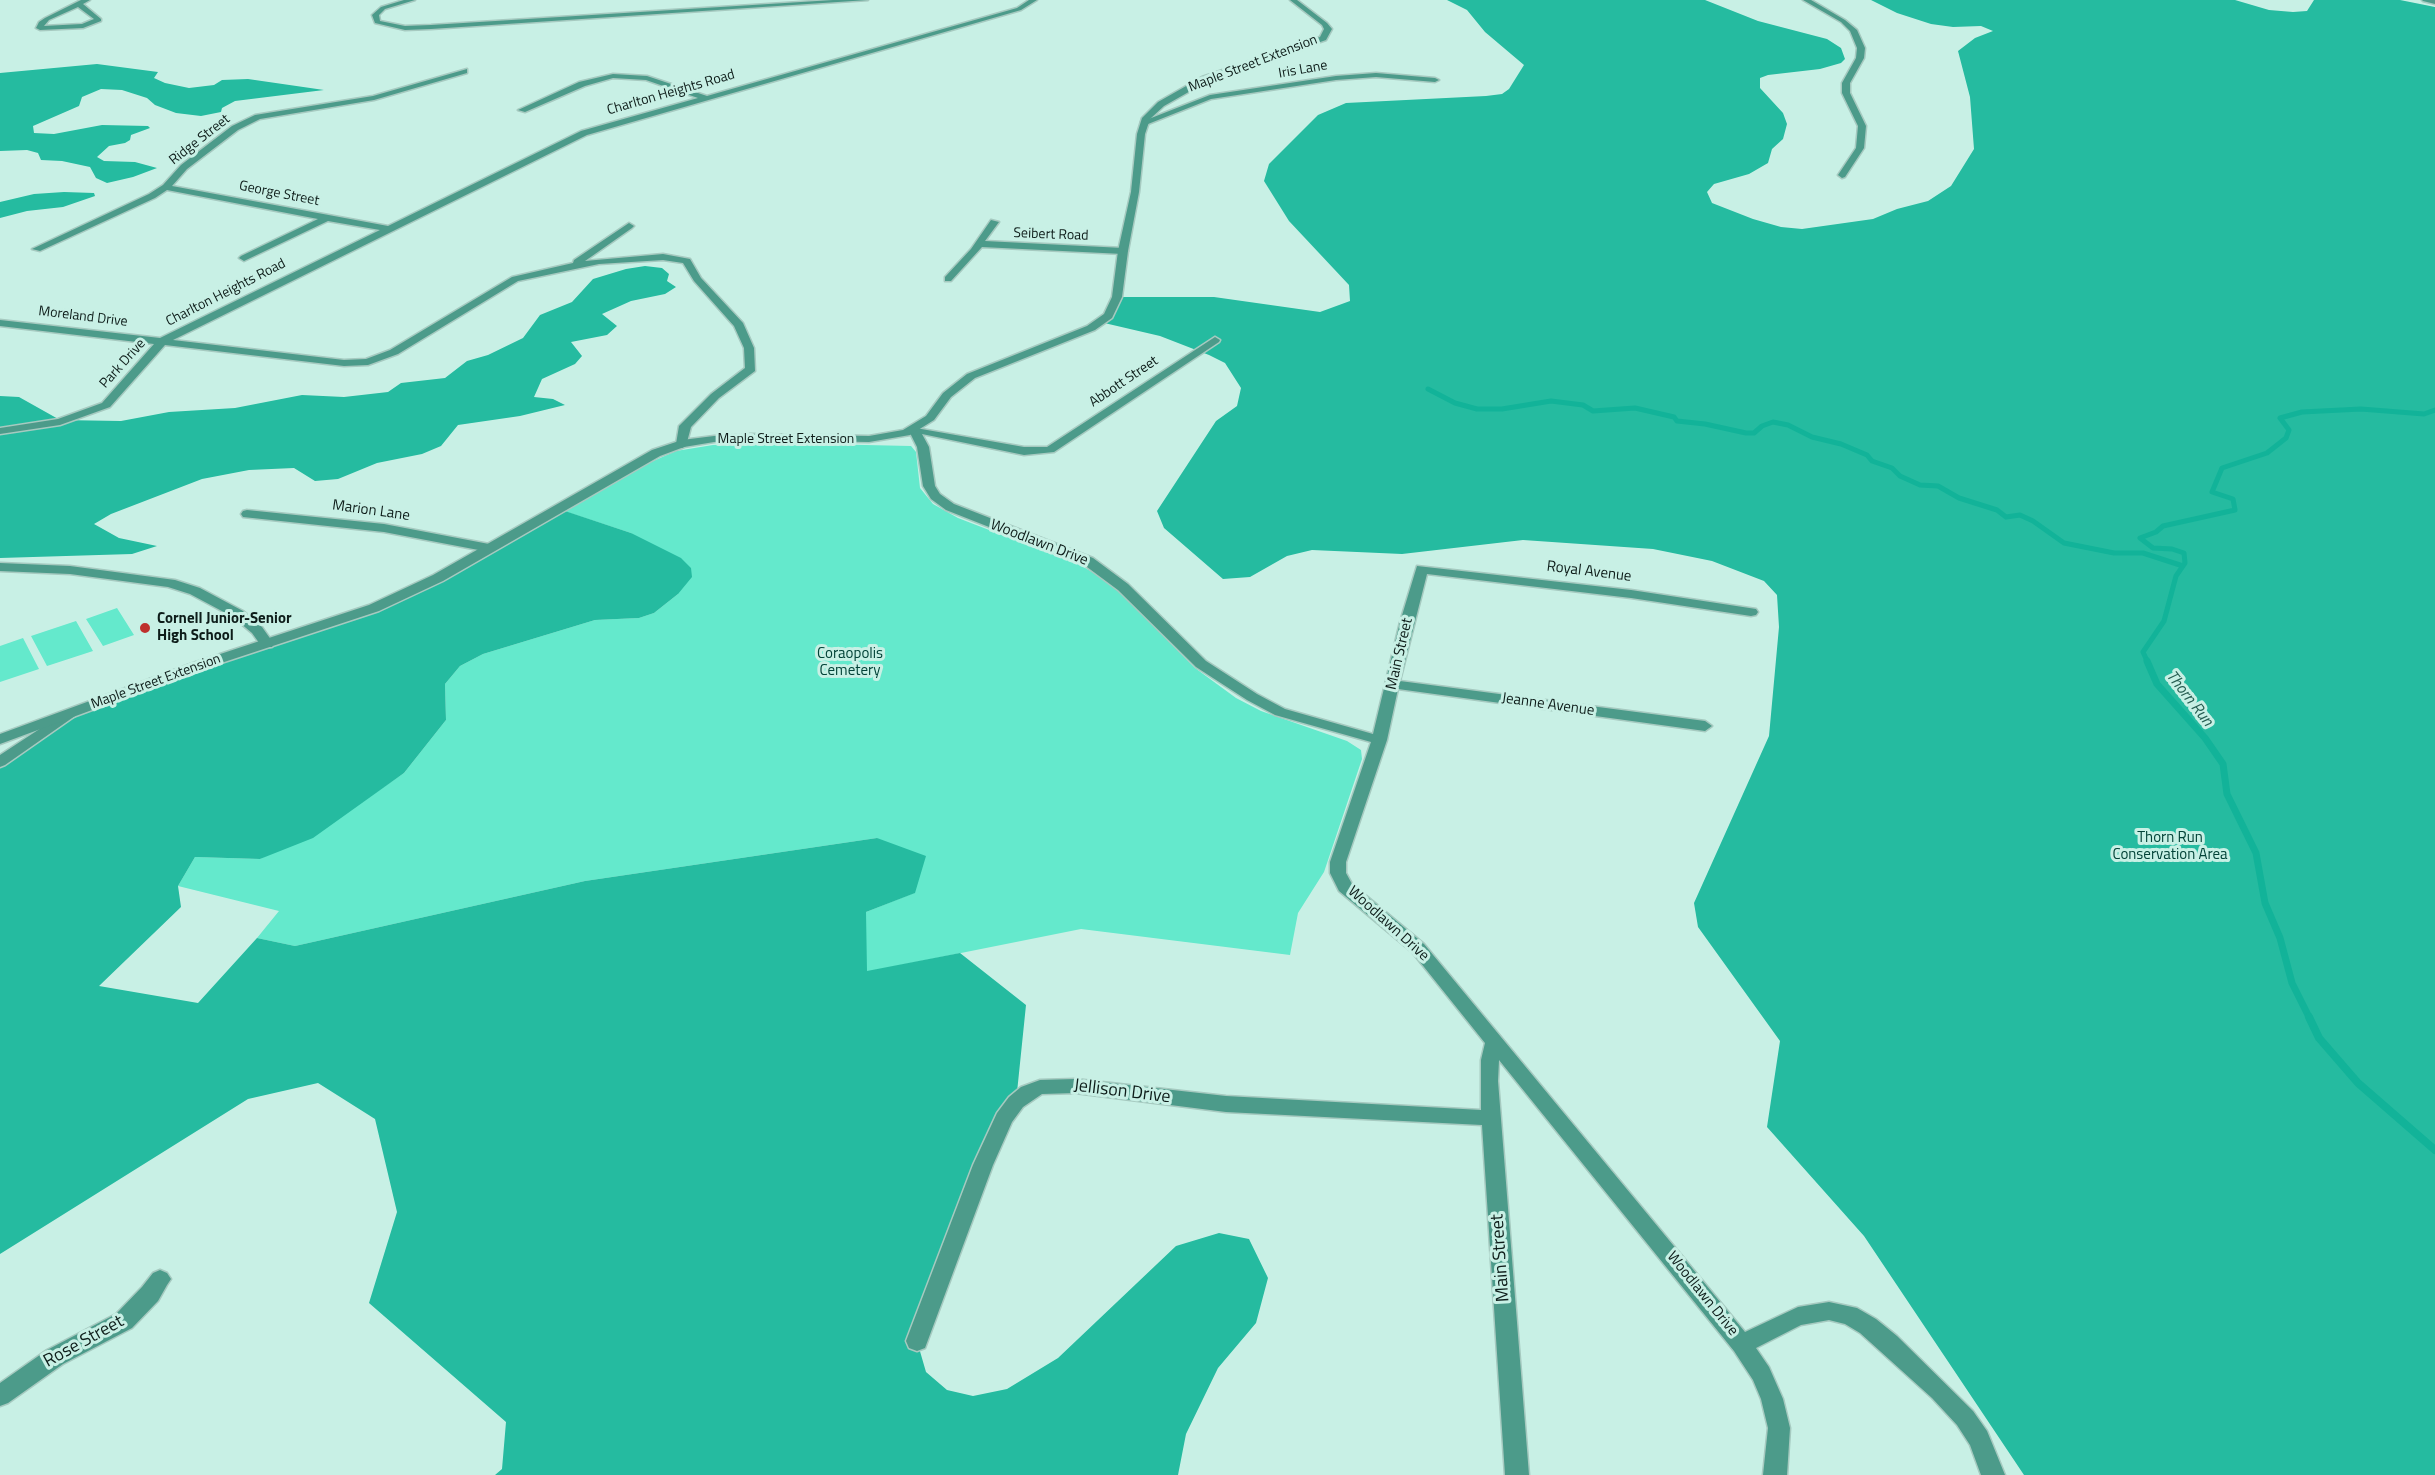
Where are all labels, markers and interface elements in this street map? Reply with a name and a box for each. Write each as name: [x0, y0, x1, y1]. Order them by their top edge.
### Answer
street label: Maple Street Extension: [1186, 32, 1320, 96]
street label: Iris Lane: [1277, 57, 1329, 83]
street label: Charlton Heights Road: [605, 67, 737, 119]
street label: Ridge Street: [166, 111, 234, 169]
street label: George Street: [238, 178, 320, 210]
street label: Seibert Road: [1013, 225, 1089, 245]
street label: Charlton Heights Road: [163, 256, 289, 330]
street label: Moreland Drive: [37, 303, 129, 331]
street label: Park Drive: [97, 336, 149, 392]
street label: Abbott Street: [1086, 353, 1162, 411]
street label: Maple Street Extension: [718, 432, 854, 448]
street label: Marion Lane: [331, 497, 411, 525]
street label: Woodlawn Drive: [988, 516, 1090, 570]
street label: Royal Avenue: [1546, 558, 1632, 586]
place label: Cornell Junior-Senior High School: [157, 610, 291, 645]
street label: Main Street: [1383, 616, 1417, 692]
marker: Cornell Junior-Senior High School: [138, 621, 152, 635]
park label: Coraopolis Cemetery: [817, 645, 883, 680]
street label: Maple Street Extension: [89, 651, 223, 713]
water label: Thorn Run: [2161, 668, 2217, 730]
street label: Jeanne Avenue: [1501, 690, 1595, 720]
park label: Thorn Run Conservation Area: [2112, 829, 2228, 864]
street label: Woodlawn Drive: [1344, 883, 1432, 965]
street label: Jellison Drive: [1072, 1075, 1172, 1109]
street label: Main Street: [1487, 1213, 1515, 1303]
street label: Woodlawn Drive: [1662, 1248, 1742, 1340]
street label: Rose Street: [40, 1311, 128, 1373]

